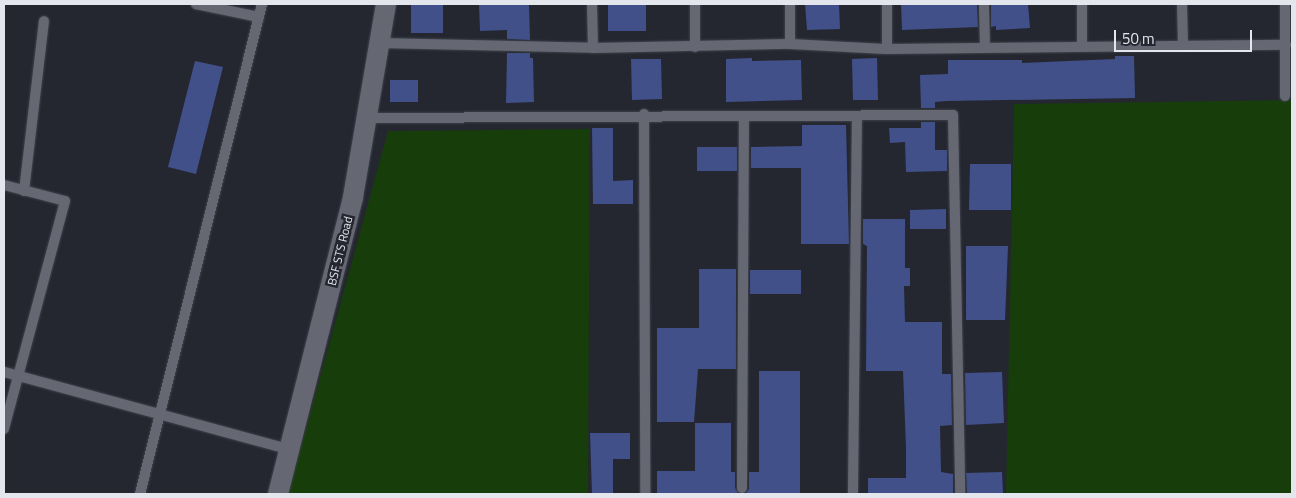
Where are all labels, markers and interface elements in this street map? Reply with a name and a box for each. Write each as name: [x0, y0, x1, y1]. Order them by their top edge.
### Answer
scale bar: [1116, 20, 1254, 52]
text: 50 m: [1122, 27, 1155, 50]
street label: BSF STS Road: [324, 215, 356, 287]

